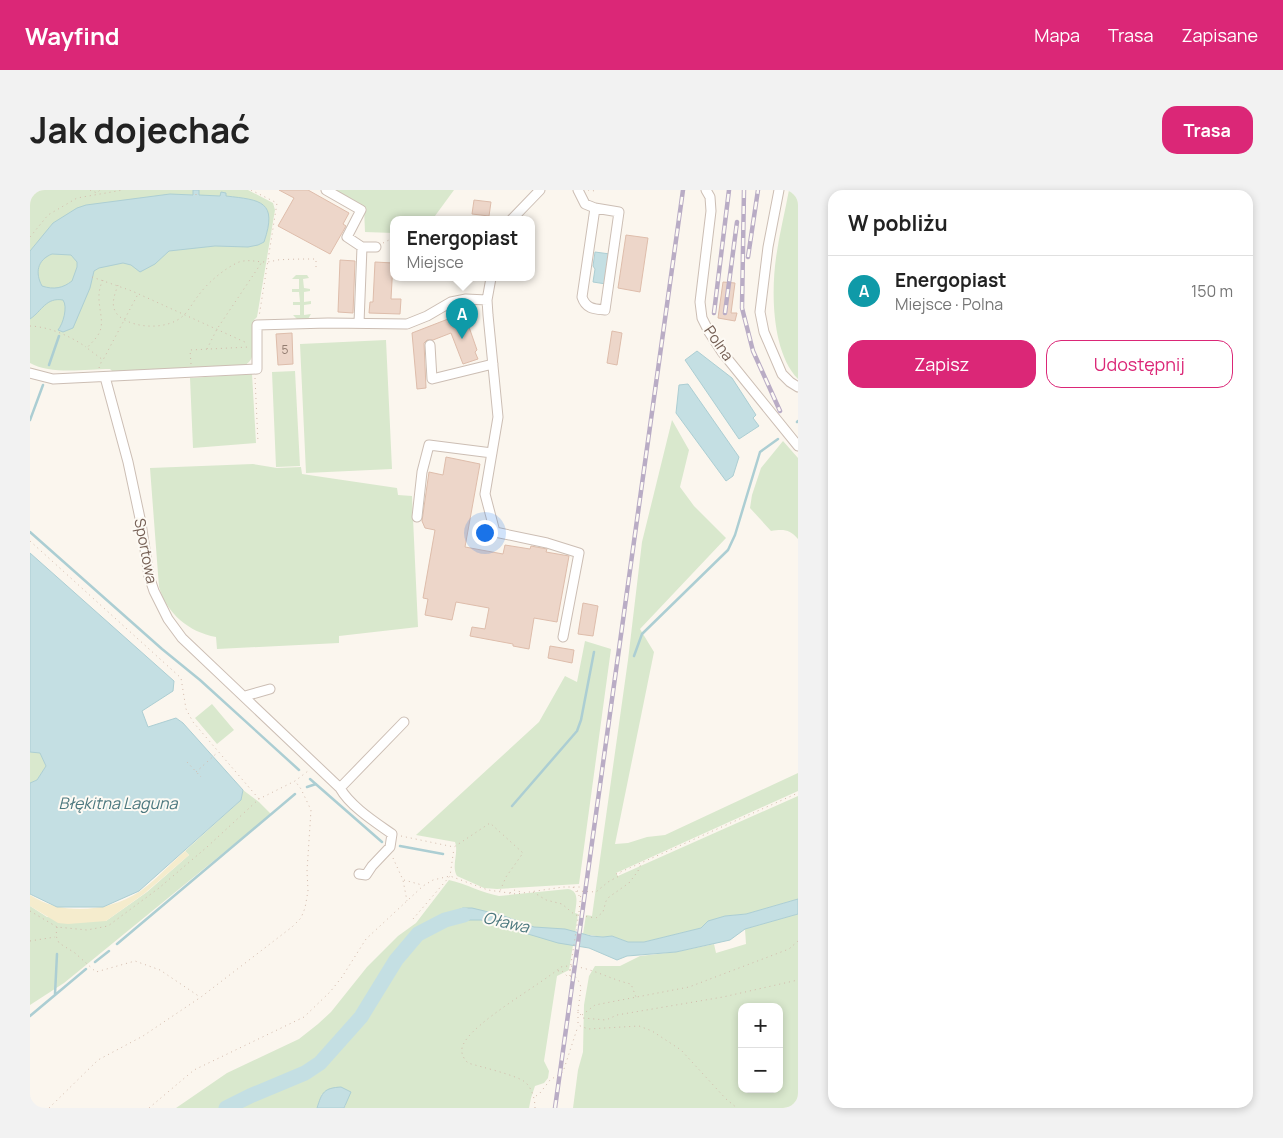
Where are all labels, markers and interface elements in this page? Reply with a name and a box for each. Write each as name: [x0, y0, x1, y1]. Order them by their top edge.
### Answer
text: Wayfind: [25, 19, 120, 52]
text: Mapa: [1034, 23, 1080, 47]
text: Trasa: [1108, 23, 1153, 47]
text: Zapisane: [1181, 23, 1258, 47]
text: Jak dojechać: [30, 106, 250, 154]
button: Trasa: [1162, 106, 1253, 154]
text: W pobliżu: [848, 209, 948, 237]
popup: [390, 216, 535, 281]
text: Energopiast: [407, 225, 518, 251]
text: Miejsce: [407, 251, 464, 273]
text: Energopiast: [895, 267, 1006, 293]
text: A: [859, 280, 869, 302]
text: 150 m: [1191, 280, 1233, 302]
text: Miejsce · Polna: [895, 293, 1003, 315]
pin: A: [446, 298, 478, 339]
street label: Polna: [699, 321, 739, 365]
button: Zapisz: [848, 340, 1036, 388]
button: Udostępnij: [1046, 340, 1233, 388]
house number: 5: [282, 341, 289, 358]
street label: Sportowa: [129, 517, 163, 585]
your location: [472, 520, 498, 546]
water label: Błękitna Laguna: [59, 792, 179, 814]
water label: Oława: [481, 906, 532, 938]
map controls: [738, 1003, 783, 1093]
button: +: [738, 1003, 783, 1048]
button: −: [738, 1048, 783, 1093]

